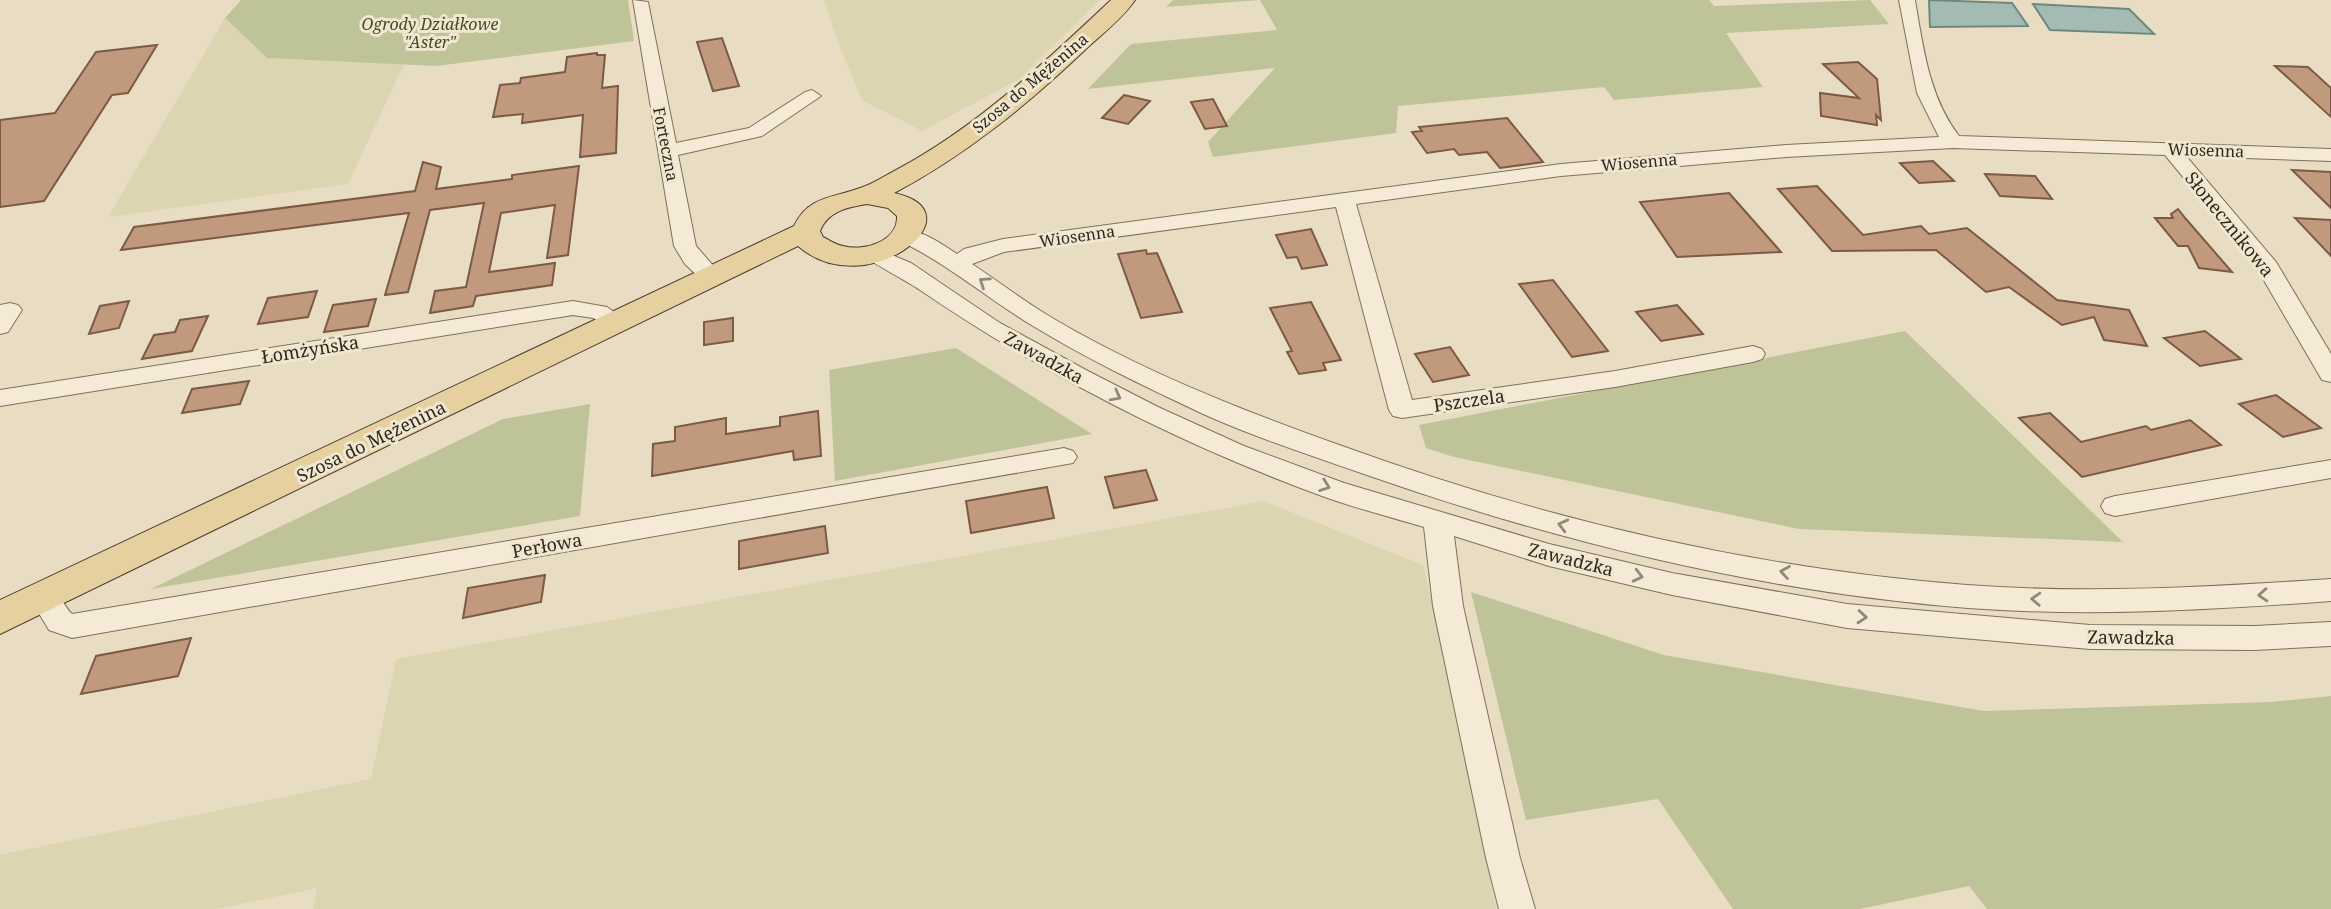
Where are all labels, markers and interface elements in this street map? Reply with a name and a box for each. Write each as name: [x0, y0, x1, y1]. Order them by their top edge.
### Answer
park label: Ogrody Działkowe "Aster": [361, 13, 499, 53]
street label: Szosa do Mężenina: [967, 28, 1093, 138]
street label: Forteczna: [648, 105, 684, 183]
street label: Wiosenna: [2167, 138, 2245, 162]
street label: Wiosenna: [1600, 148, 1678, 176]
street label: Słonecznikowa: [2180, 166, 2280, 282]
street label: Wiosenna: [1038, 220, 1116, 252]
one-way arrow: [979, 278, 992, 290]
street label: Zawadzka: [1000, 325, 1088, 389]
street label: Łomżyńska: [260, 329, 360, 369]
street label: Pszczela: [1432, 383, 1506, 417]
one-way arrow: [1109, 388, 1122, 402]
street label: Szosa do Mężenina: [293, 395, 449, 487]
one-way arrow: [1319, 478, 1331, 492]
one-way arrow: [1557, 519, 1569, 533]
street label: Perłowa: [510, 527, 584, 563]
street label: Zawadzka: [1526, 537, 1616, 581]
one-way arrow: [1779, 565, 1791, 580]
one-way arrow: [1632, 568, 1644, 582]
one-way arrow: [2257, 587, 2268, 602]
one-way arrow: [2030, 591, 2041, 606]
one-way arrow: [1856, 609, 1867, 624]
street label: Zawadzka: [2087, 624, 2175, 650]

